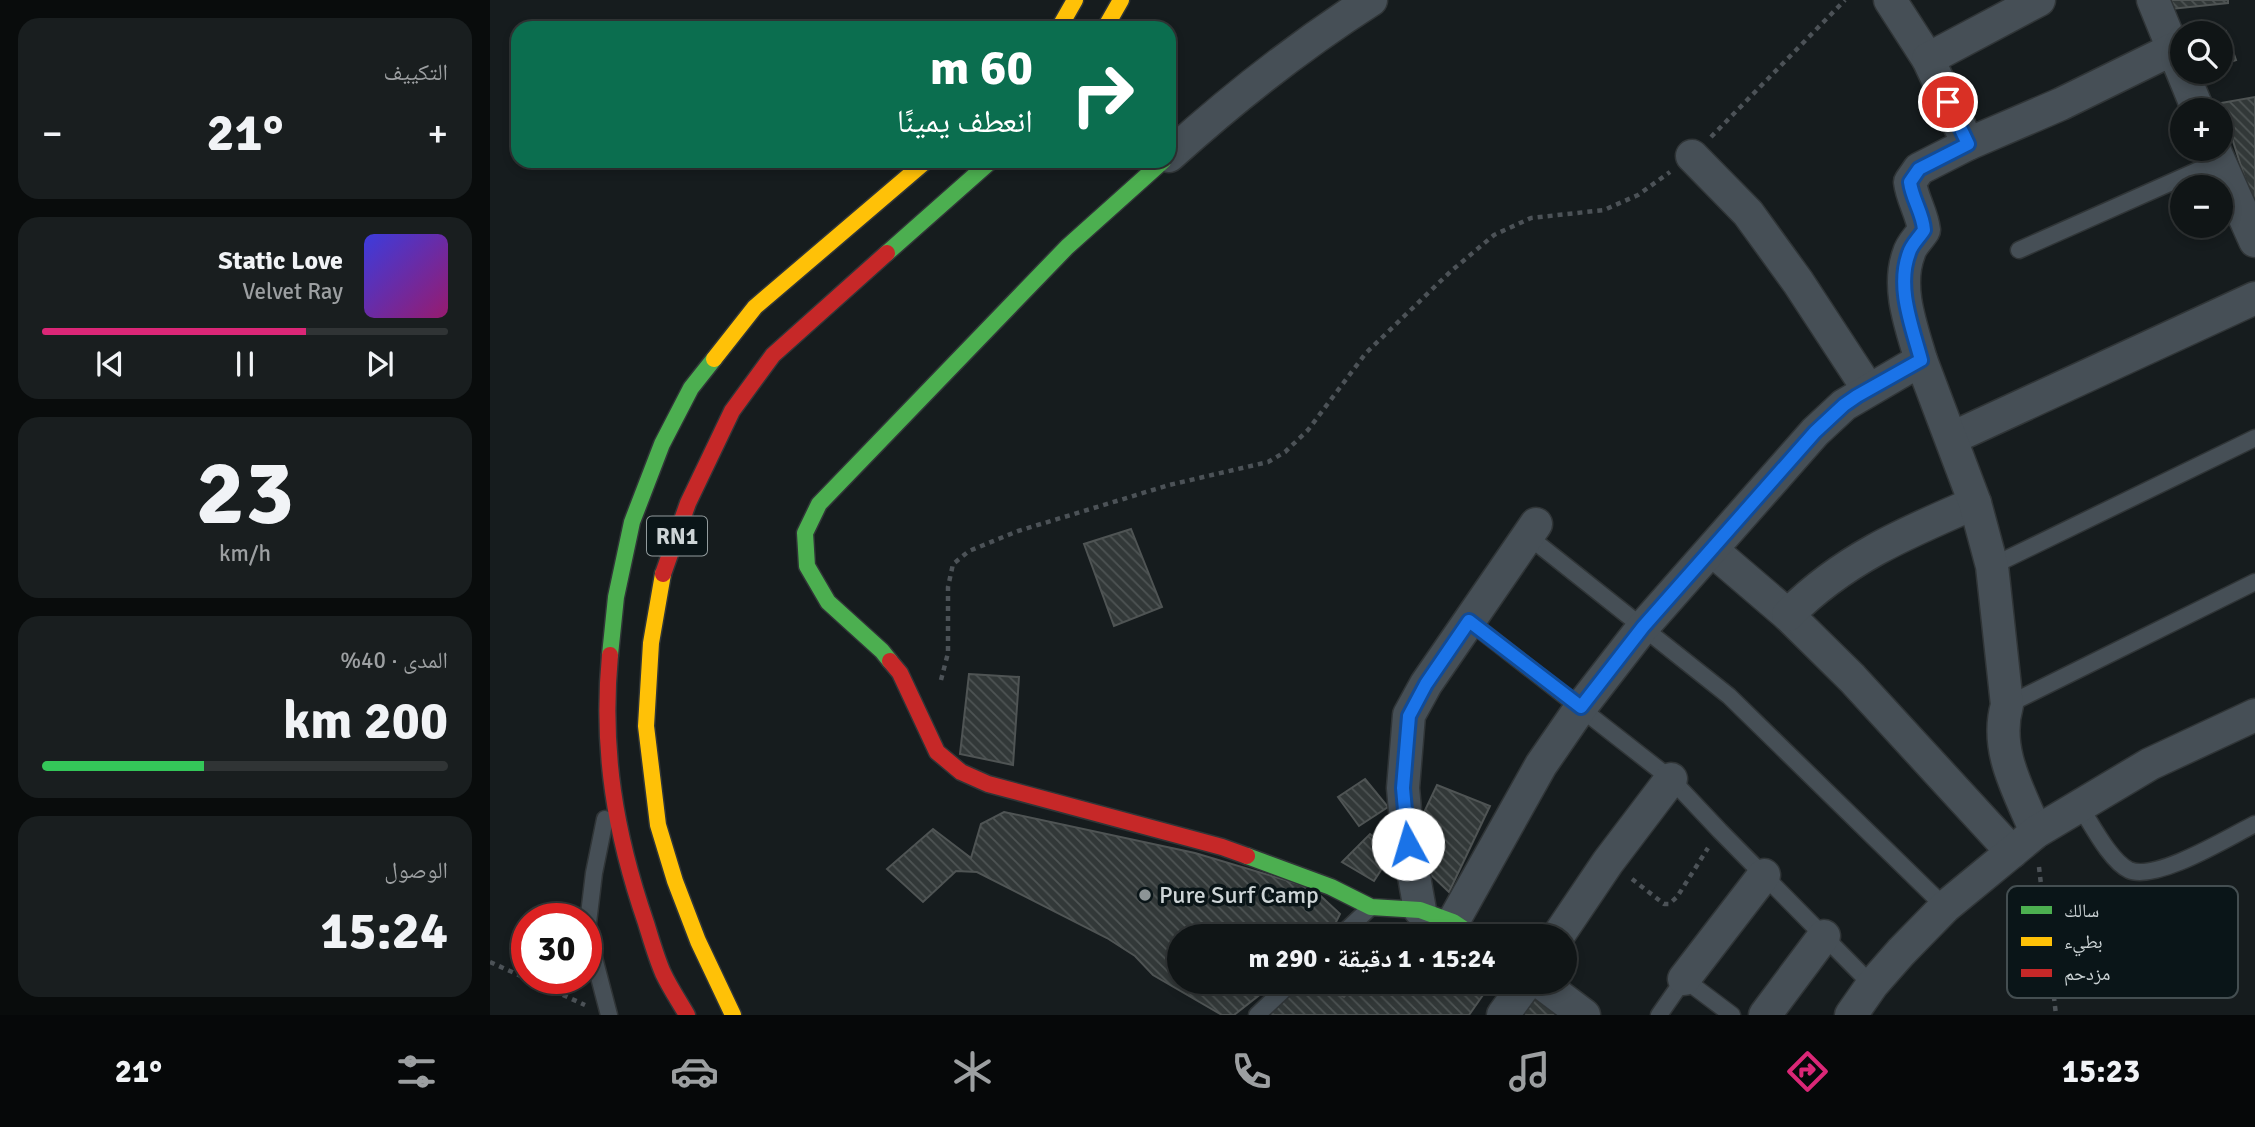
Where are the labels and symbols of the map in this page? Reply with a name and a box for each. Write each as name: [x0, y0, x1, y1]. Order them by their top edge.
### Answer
pin: [1918, 72, 1978, 132]
road number: RN1: [647, 516, 707, 556]
position arrow: [1371, 807, 1445, 881]
place label: Pure Surf Camp: [1159, 880, 1319, 910]
legend: [2007, 886, 2238, 998]
marker: Pure Surf Camp: [1137, 887, 1153, 903]
text: سالك: [2064, 899, 2099, 923]
speed limit sign: 30: [511, 903, 602, 994]
text: بطيء: [2064, 930, 2103, 957]
text: مزدحم: [2064, 962, 2110, 986]

